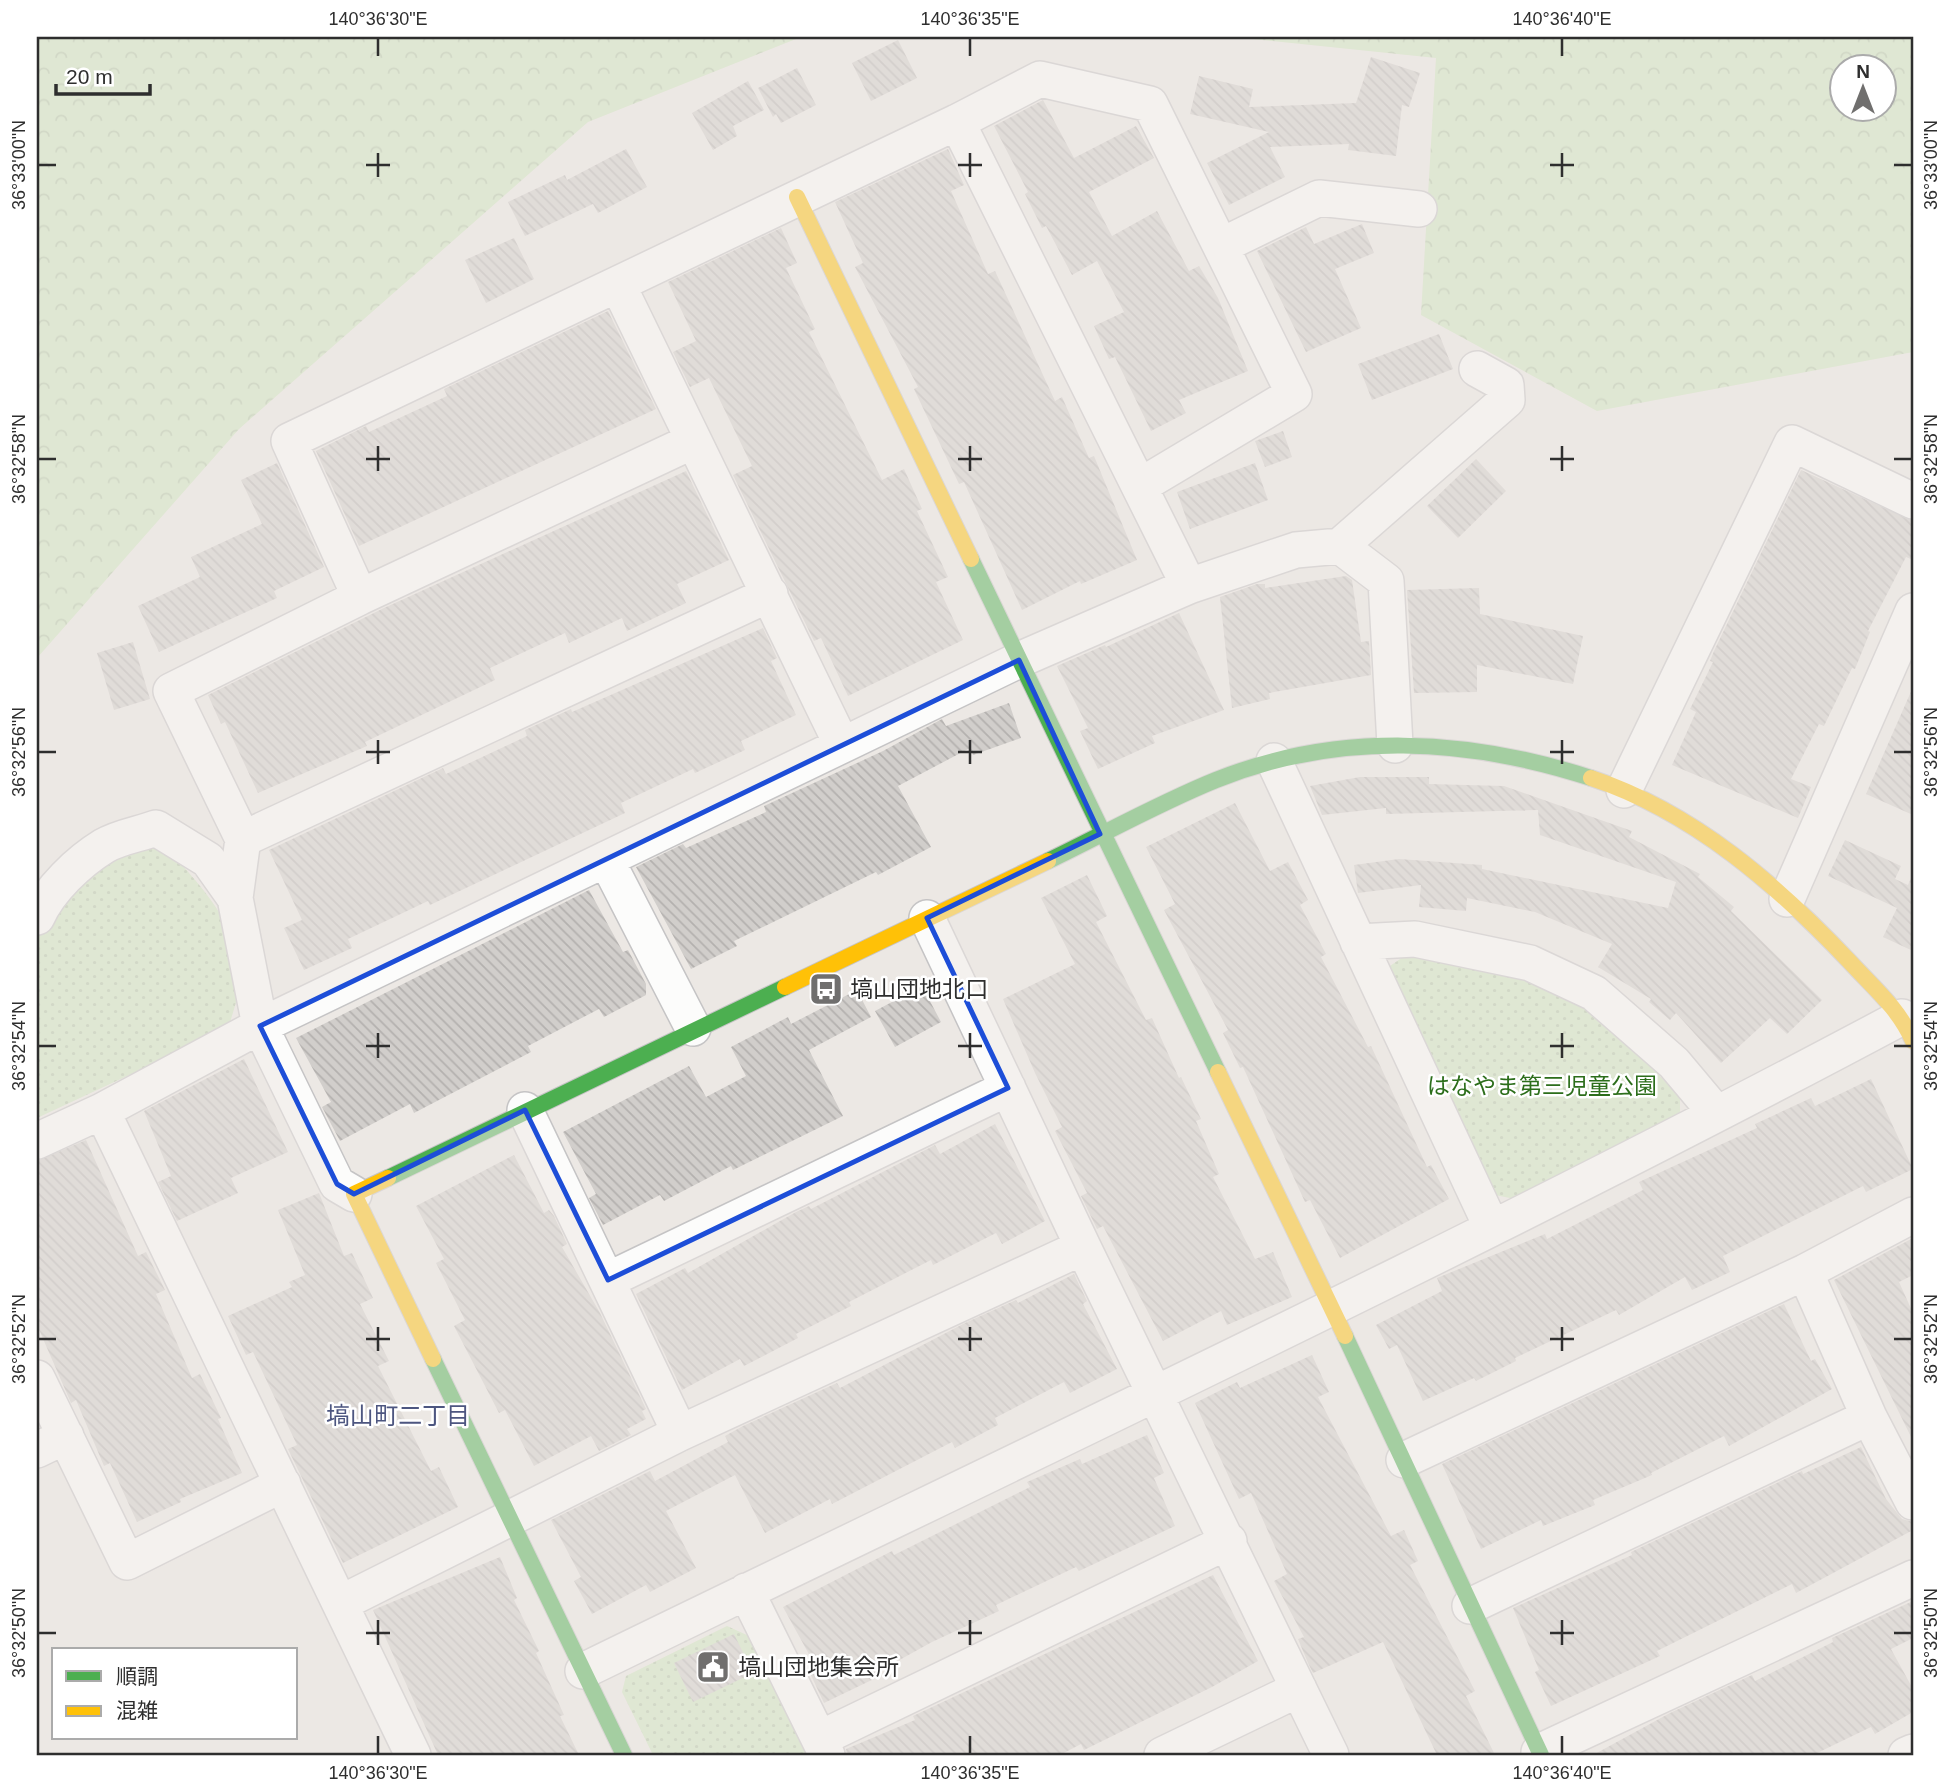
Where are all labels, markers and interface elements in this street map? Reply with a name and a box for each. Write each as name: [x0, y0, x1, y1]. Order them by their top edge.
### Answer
text: 140°36'30"E: [328, 9, 428, 29]
text: 140°36'35"E: [920, 9, 1020, 29]
text: 140°36'40"E: [1512, 9, 1612, 29]
scale bar: [56, 52, 150, 96]
north arrow: [1828, 52, 1898, 122]
text: N: [1856, 61, 1870, 82]
text: 20 m: [66, 65, 113, 88]
text: 36°33'00"N: [9, 120, 29, 210]
text: 36°33'00"N: [1921, 120, 1941, 210]
text: 36°32'58"N: [9, 414, 29, 504]
text: 36°32'58"N: [1921, 414, 1941, 504]
text: 36°32'56"N: [9, 707, 29, 797]
text: 36°32'56"N: [1921, 707, 1941, 797]
bus stop icon: 塙山団地北口: [807, 970, 845, 1008]
place label: 塙山団地北口: [850, 976, 988, 1002]
text: 36°32'54"N: [9, 1001, 29, 1091]
text: 36°32'54"N: [1921, 1001, 1941, 1091]
park label: はなやま第三児童公園: [1427, 1073, 1657, 1099]
text: 36°32'52"N: [9, 1294, 29, 1384]
text: 36°32'52"N: [1921, 1294, 1941, 1384]
district label: 塙山町二丁目: [326, 1402, 470, 1429]
text: 36°32'50"N: [9, 1588, 29, 1678]
text: 36°32'50"N: [1921, 1588, 1941, 1678]
legend: [52, 1648, 298, 1740]
public building icon: 塙山団地集会所: [694, 1648, 732, 1686]
place label: 塙山団地集会所: [738, 1654, 899, 1680]
text: 順調: [116, 1665, 158, 1688]
text: 混雑: [116, 1699, 158, 1722]
text: 140°36'30"E: [328, 1763, 428, 1783]
text: 140°36'35"E: [920, 1763, 1020, 1783]
text: 140°36'40"E: [1512, 1763, 1612, 1783]

